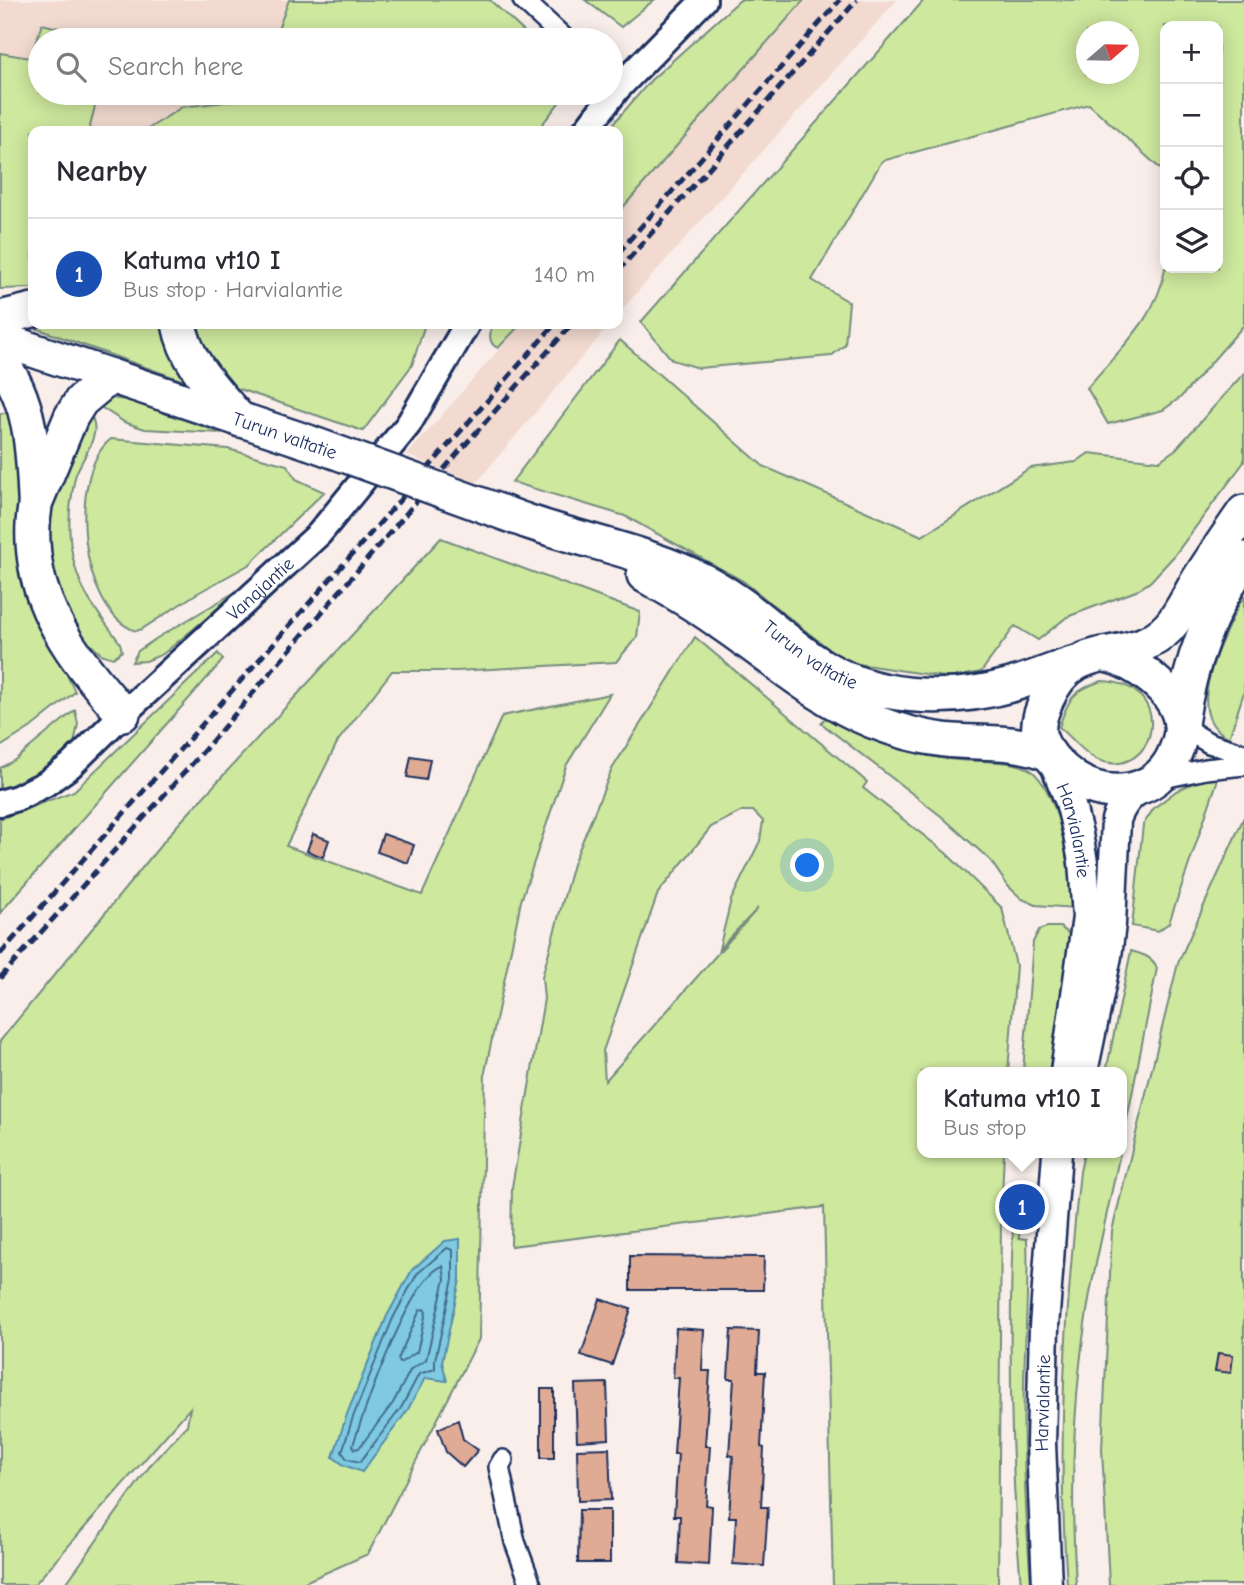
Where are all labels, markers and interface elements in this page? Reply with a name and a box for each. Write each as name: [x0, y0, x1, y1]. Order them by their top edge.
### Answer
north arrow: [1076, 21, 1139, 84]
map controls: [1160, 21, 1223, 273]
button: +: [1160, 21, 1223, 84]
search box: [28, 28, 623, 105]
icon: search: [52, 48, 90, 86]
text: Search here: [108, 52, 243, 82]
button: −: [1160, 84, 1223, 147]
button: locate: [1160, 147, 1223, 210]
text: Nearby: [56, 154, 147, 189]
button: layers: [1160, 210, 1223, 273]
text: Katuma vt10 I: [123, 246, 280, 276]
text: 1: [74, 261, 84, 288]
text: 140 m: [534, 261, 595, 288]
text: Bus stop · Harvialantie: [123, 276, 343, 303]
street label: Turun valtatie: [229, 408, 340, 464]
street label: Vanajantie: [222, 553, 299, 625]
street label: Turun valtatie: [758, 616, 861, 694]
street label: Harvialantie: [1051, 780, 1094, 879]
your location: [790, 848, 824, 882]
popup: [917, 1067, 1127, 1158]
text: Katuma vt10 I: [943, 1084, 1101, 1114]
text: Bus stop: [943, 1114, 1026, 1141]
pin: 1: [999, 1181, 1045, 1233]
street label: Harvialantie: [1031, 1354, 1055, 1452]

